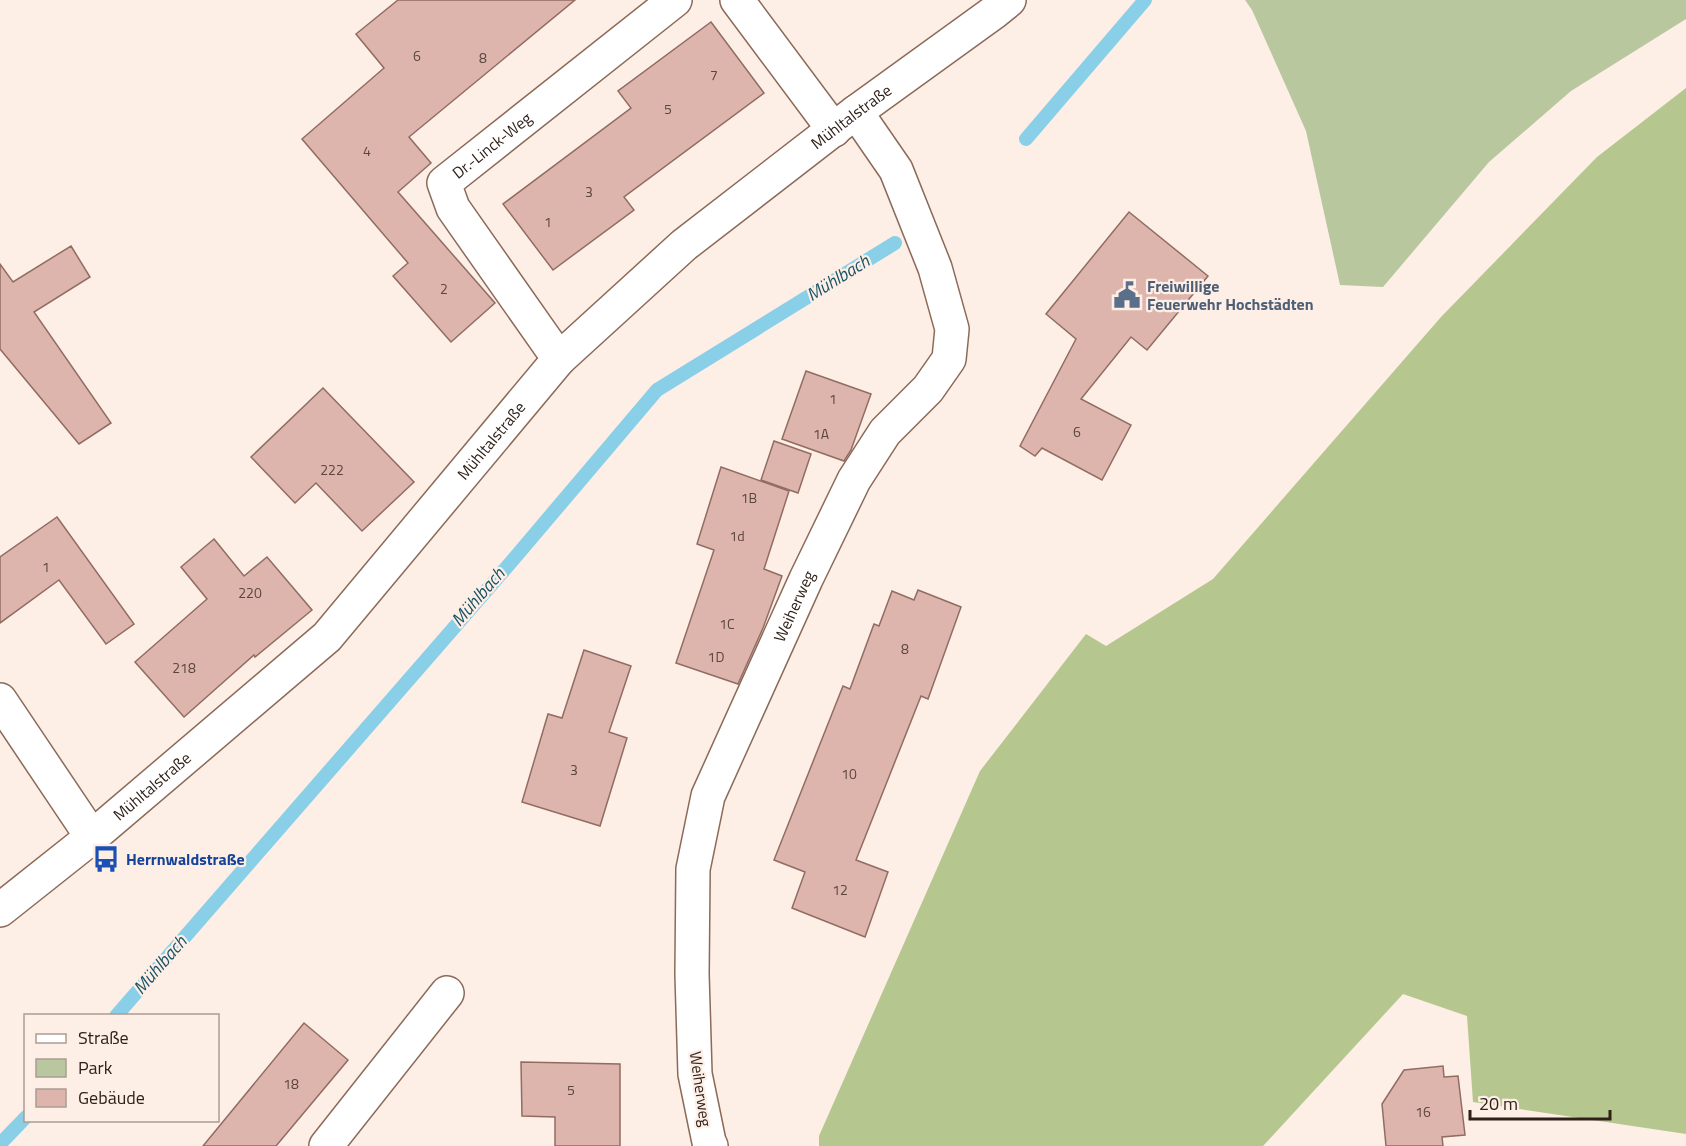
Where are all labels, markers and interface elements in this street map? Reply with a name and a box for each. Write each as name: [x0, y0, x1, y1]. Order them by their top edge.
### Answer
house number: 6: [413, 45, 421, 66]
house number: 8: [479, 47, 487, 68]
house number: 7: [710, 64, 718, 85]
street label: Mühltalstraße: [806, 78, 896, 155]
house number: 5: [664, 98, 672, 119]
street label: Dr.-Linck-Weg: [447, 106, 537, 184]
house number: 4: [363, 140, 371, 161]
house number: 3: [585, 181, 593, 202]
house number: 1: [544, 211, 552, 232]
water label: Mühlbach: [801, 247, 875, 308]
place label: Freiwillige Feuerwehr Hochstädten: [1147, 274, 1314, 316]
house number: 2: [440, 278, 448, 299]
public building icon: Freiwillige Feuerwehr Hochstädten: [1112, 280, 1142, 310]
house number: 1: [829, 388, 837, 409]
street label: Mühltalstraße: [451, 396, 531, 485]
house number: 6: [1073, 421, 1081, 442]
house number: 1A: [813, 423, 830, 444]
house number: 222: [320, 459, 344, 480]
house number: 1B: [741, 487, 757, 508]
house number: 1d: [729, 525, 745, 546]
house number: 1: [42, 556, 50, 577]
water label: Mühlbach: [444, 561, 511, 632]
street label: Weiherweg: [767, 566, 821, 646]
house number: 220: [238, 582, 262, 603]
house number: 1C: [719, 613, 735, 634]
house number: 8: [901, 638, 909, 659]
house number: 1D: [708, 646, 724, 667]
house number: 218: [172, 657, 196, 678]
street label: Mühltalstraße: [108, 746, 196, 826]
house number: 3: [570, 759, 578, 780]
house number: 10: [841, 763, 857, 784]
bus stop icon: Herrnwaldstraße: [91, 844, 121, 874]
place label: Herrnwaldstraße: [126, 847, 245, 871]
house number: 12: [832, 879, 848, 900]
water label: Mühlbach: [126, 929, 193, 1000]
legend: [24, 1014, 219, 1122]
text: Straße: [78, 1024, 129, 1051]
street label: Weiherweg: [684, 1050, 718, 1128]
text: Park: [78, 1054, 113, 1081]
house number: 18: [283, 1073, 299, 1094]
house number: 5: [567, 1079, 575, 1100]
scale bar: [1470, 1083, 1610, 1121]
text: Gebäude: [78, 1084, 145, 1111]
text: 20 m: [1479, 1090, 1518, 1117]
house number: 16: [1415, 1101, 1431, 1122]

